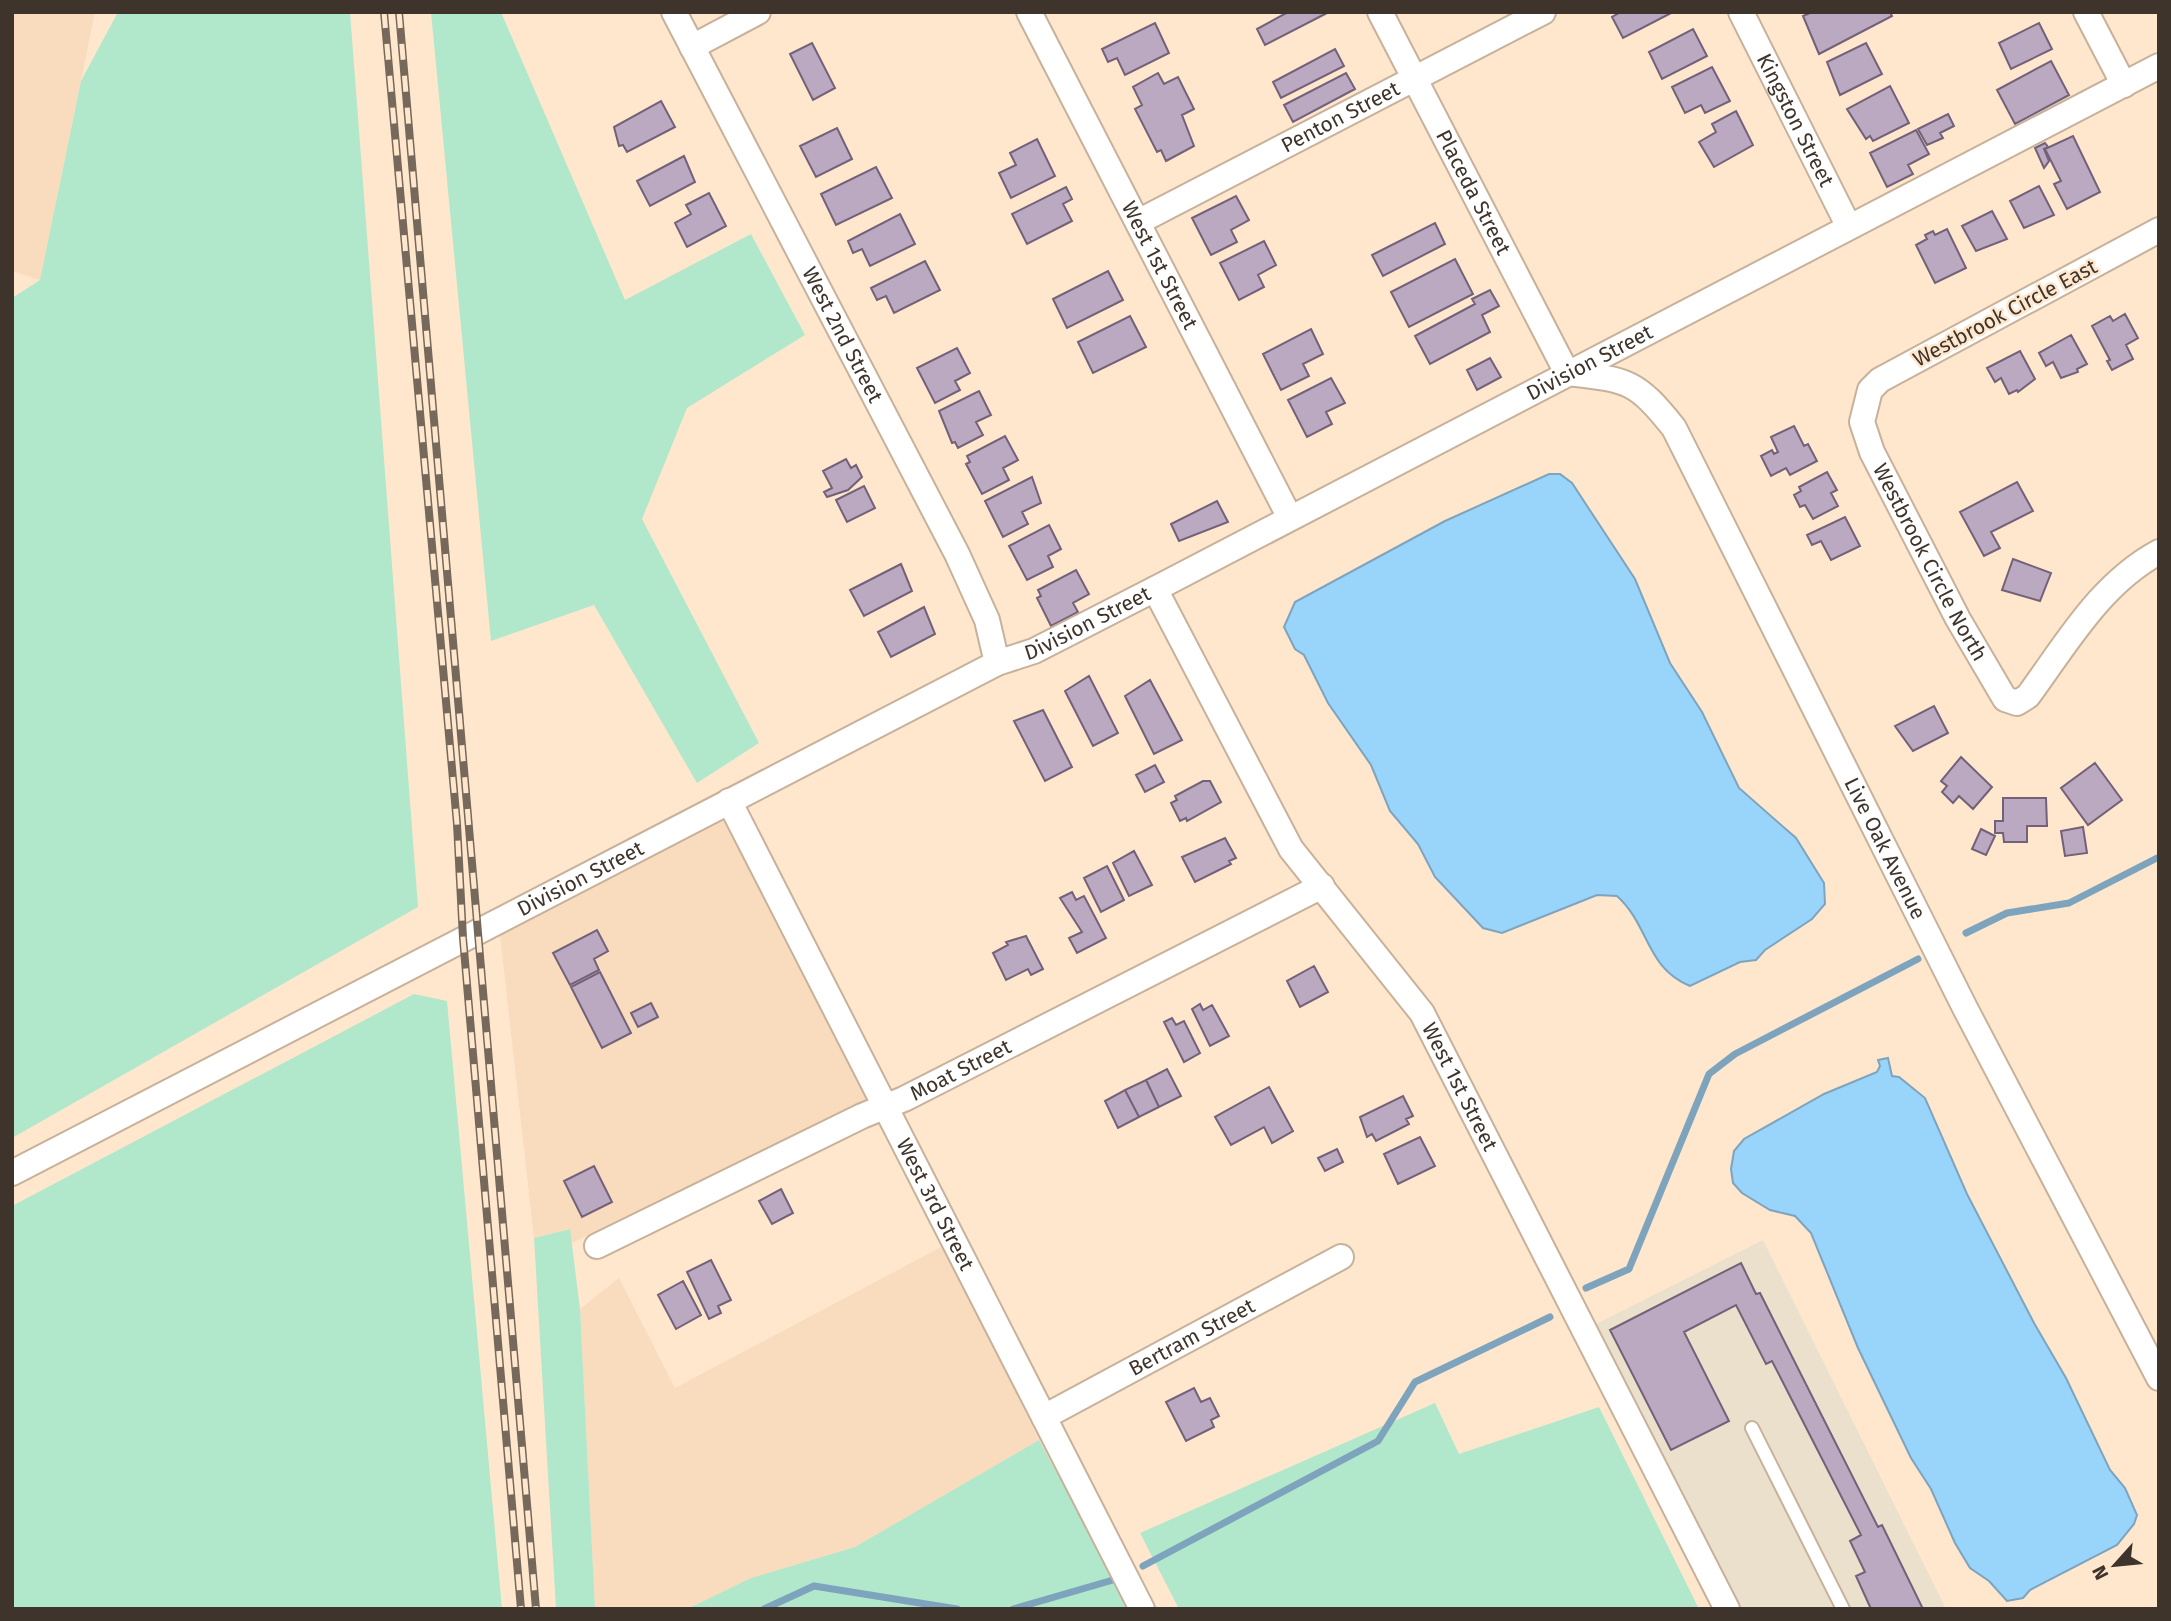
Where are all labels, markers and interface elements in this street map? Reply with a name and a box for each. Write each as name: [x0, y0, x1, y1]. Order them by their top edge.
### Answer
street label: Kingston Street: [1751, 49, 1840, 191]
street label: Penton Street: [1277, 75, 1404, 158]
street label: Placeda Street: [1430, 125, 1517, 259]
street label: West 1st Street: [1116, 197, 1204, 334]
street label: Westbrook Circle East: [1909, 253, 2102, 373]
street label: West 2nd Street: [796, 262, 889, 407]
street label: Division Street: [1522, 319, 1657, 406]
street label: Westbrook Circle North: [1867, 459, 1993, 666]
street label: Division Street: [1021, 580, 1155, 666]
street label: Live Oak Avenue: [1838, 773, 1931, 924]
street label: Division Street: [513, 835, 648, 922]
street label: West 1st Street: [1416, 1018, 1503, 1156]
street label: Moat Street: [906, 1033, 1016, 1107]
street label: West 3rd Street: [891, 1134, 980, 1275]
street label: Bertram Street: [1124, 1293, 1260, 1382]
north arrow: [2080, 1530, 2150, 1600]
text: N: [2087, 1562, 2113, 1583]

